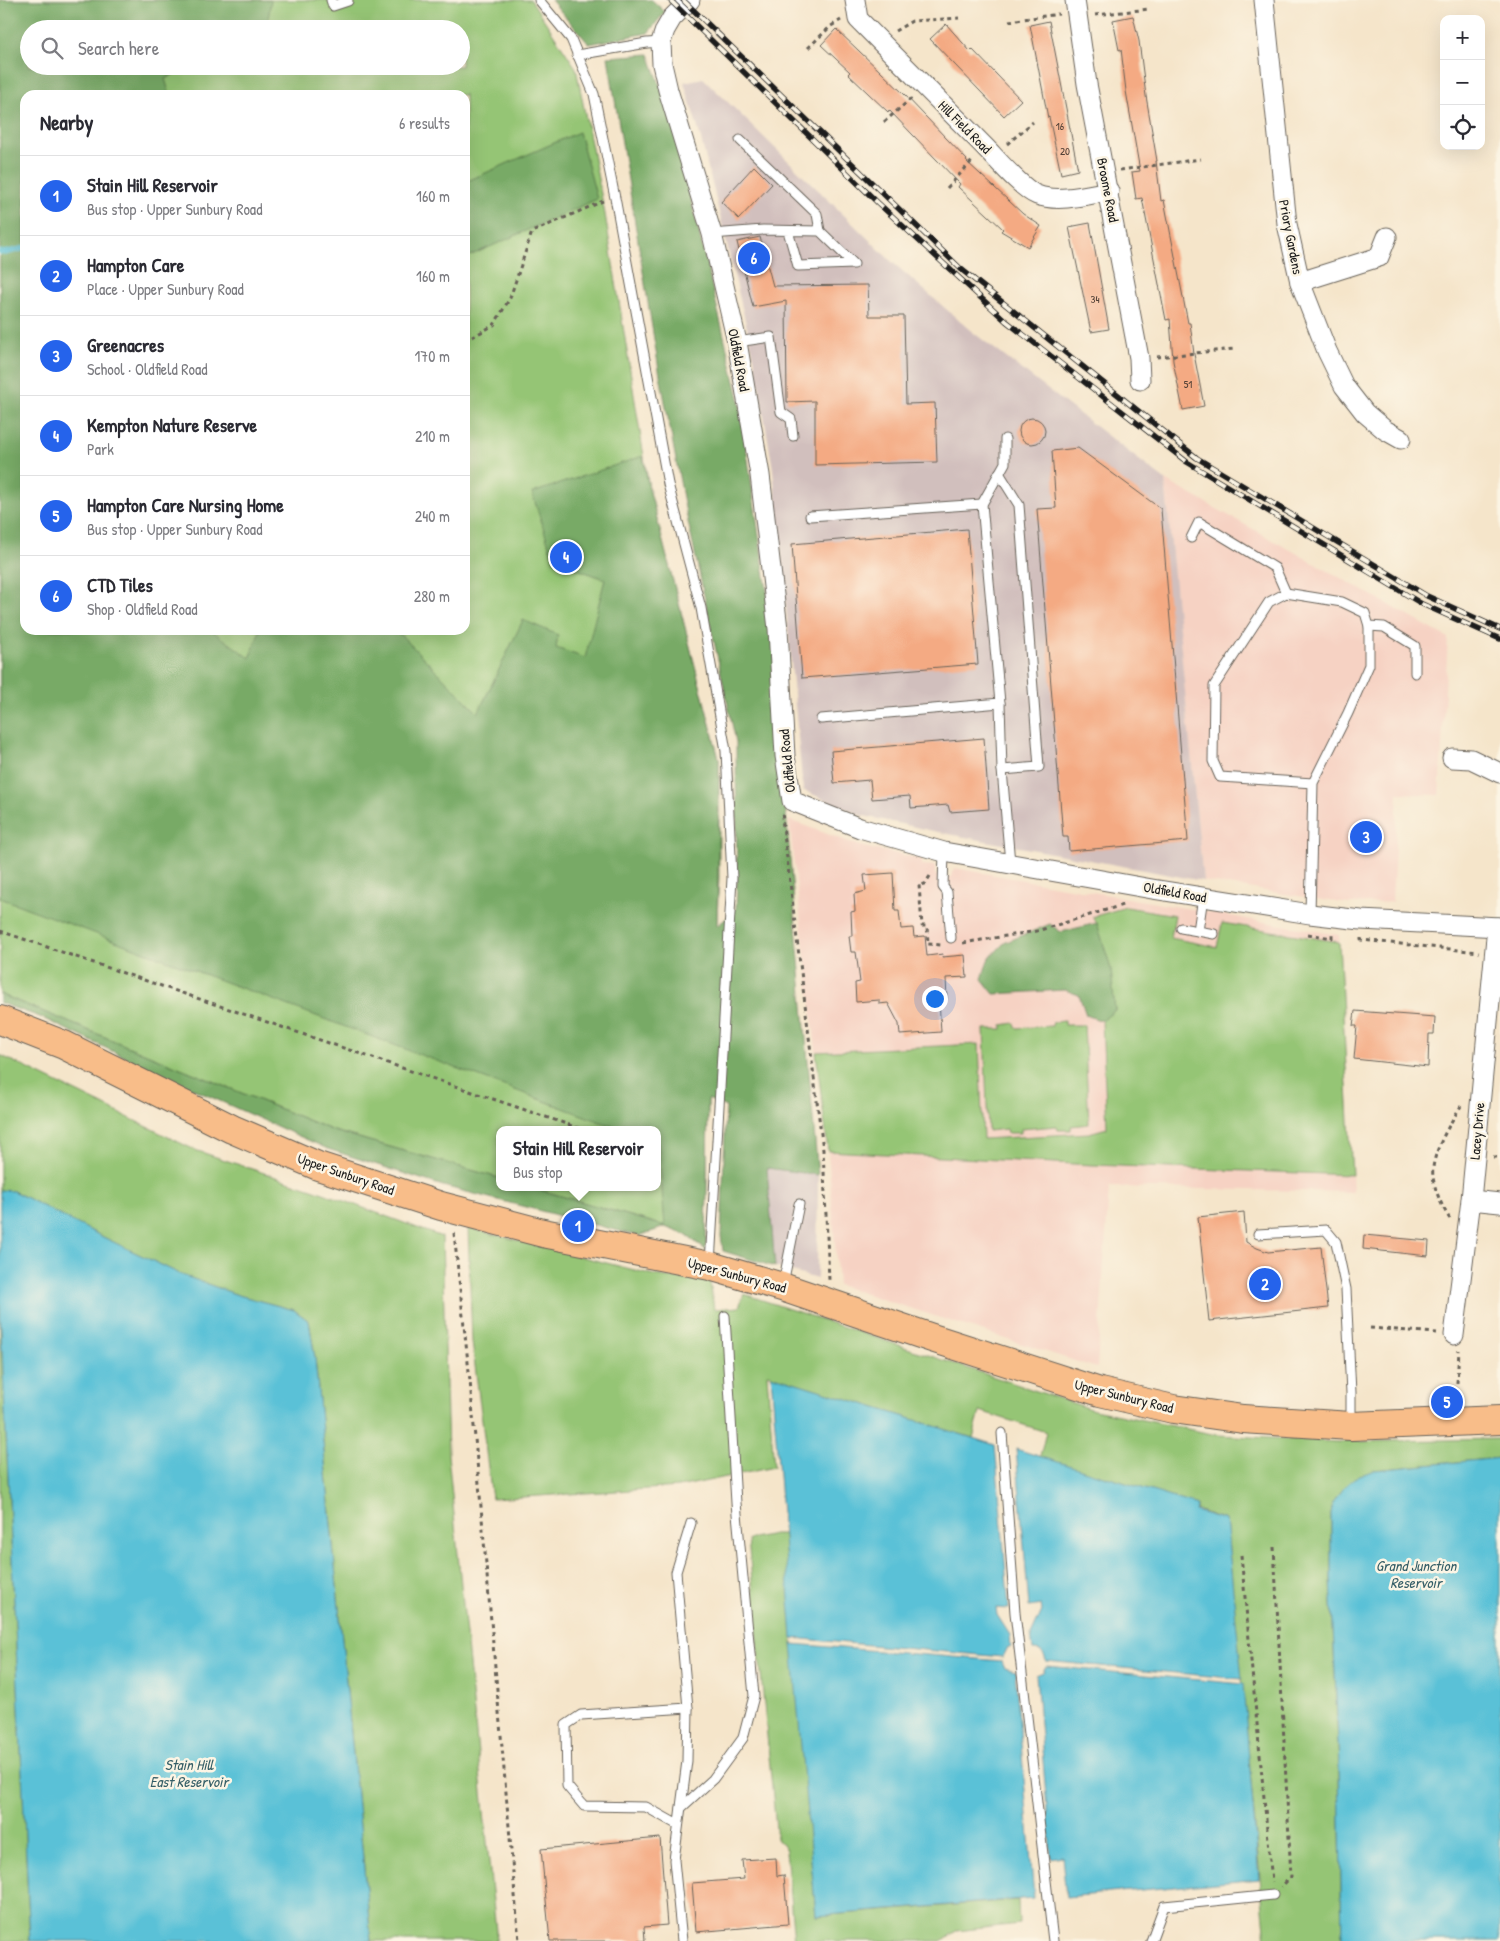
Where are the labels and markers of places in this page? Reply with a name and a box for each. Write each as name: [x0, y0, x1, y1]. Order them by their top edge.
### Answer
pin: 6: [738, 239, 770, 277]
pin: 4: [550, 538, 582, 576]
pin: 3: [1350, 818, 1382, 856]
pin: 1: [562, 1207, 594, 1245]
pin: 2: [1249, 1265, 1281, 1303]
pin: 5: [1431, 1383, 1463, 1421]

